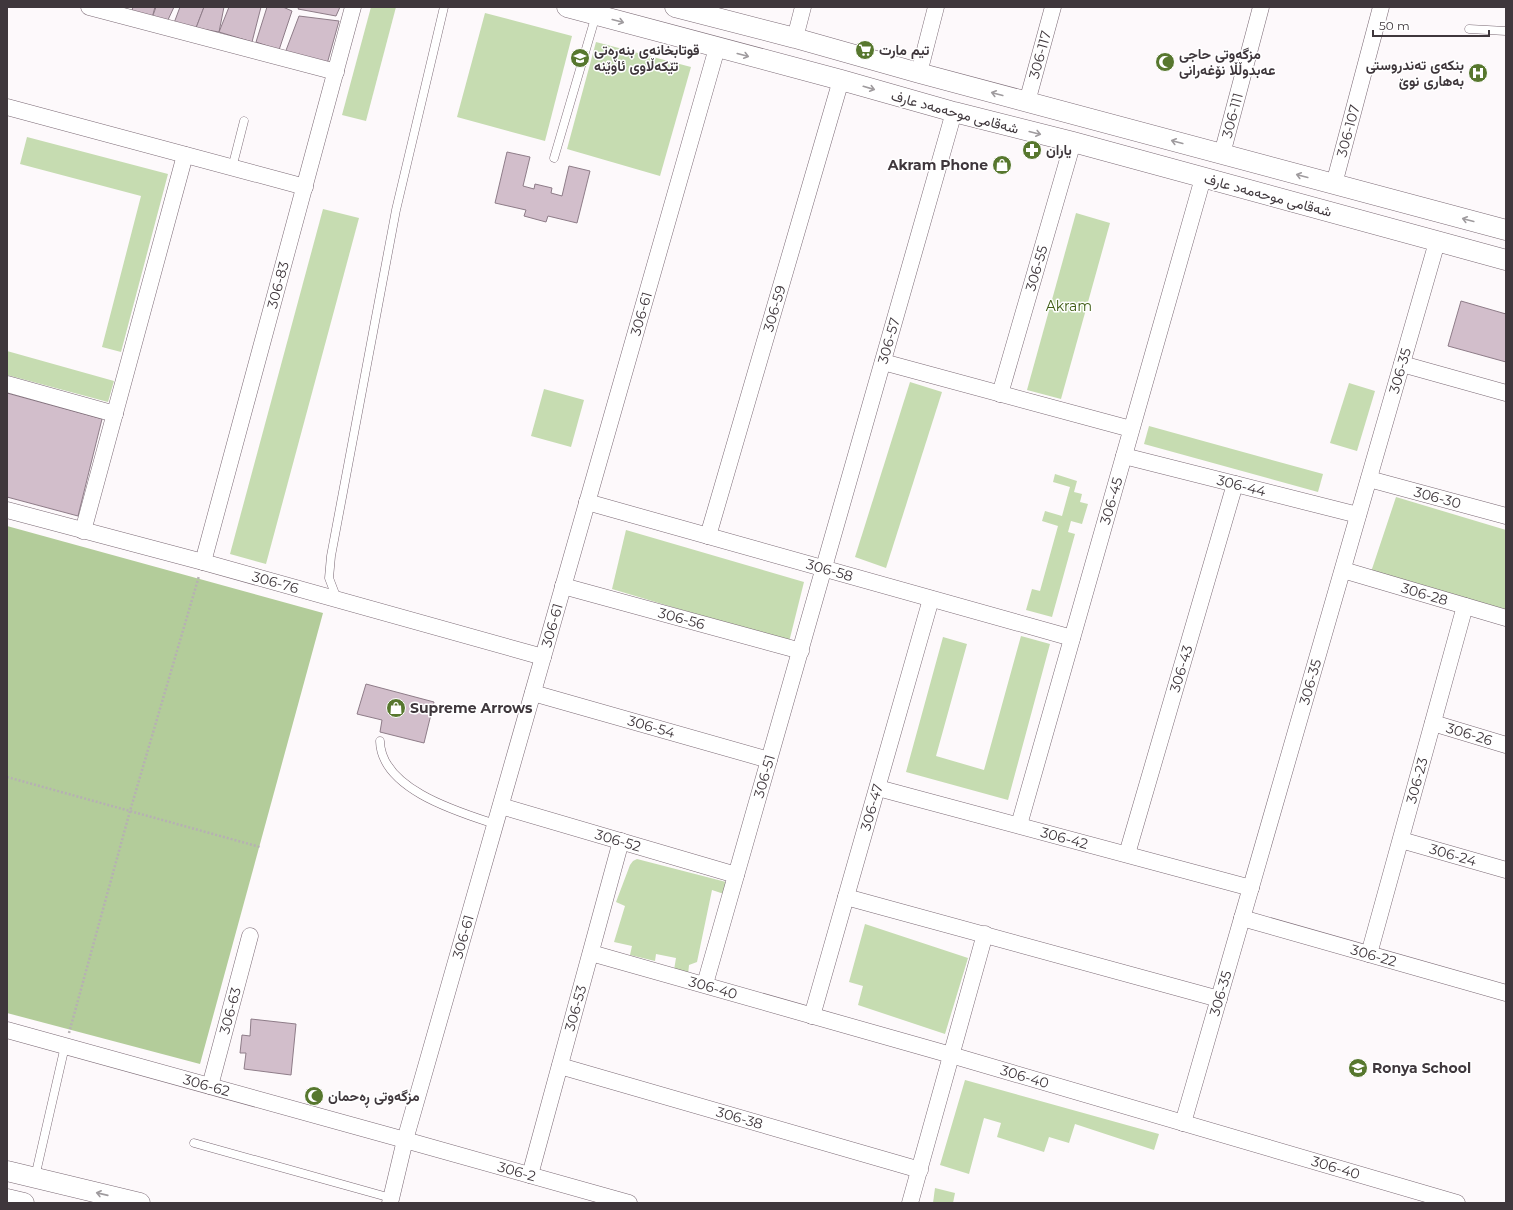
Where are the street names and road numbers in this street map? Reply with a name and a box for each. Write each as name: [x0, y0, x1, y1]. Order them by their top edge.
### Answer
street label: 306-117: [1025, 29, 1055, 81]
street label: شەقامی موحەمەد عارف: [889, 86, 1021, 138]
street label: 306-111: [1218, 91, 1247, 140]
street label: 306-107: [1333, 103, 1364, 159]
street label: شەقامی موحەمەد عارف: [1202, 169, 1334, 221]
street label: 306-55: [1021, 243, 1052, 293]
street label: 306-83: [263, 259, 293, 310]
street label: 306-59: [759, 283, 790, 334]
street label: 306-61: [626, 290, 656, 338]
street label: 306-57: [874, 316, 904, 366]
street label: 306-35: [1385, 346, 1415, 396]
street label: 306-44: [1215, 471, 1268, 501]
street label: 306-45: [1096, 475, 1126, 527]
street label: 306-30: [1412, 483, 1463, 512]
street label: 306-58: [804, 555, 855, 585]
street label: 306-76: [250, 567, 301, 597]
street label: 306-28: [1399, 579, 1450, 609]
street label: 306-61: [537, 601, 567, 649]
street label: 306-56: [656, 603, 707, 633]
street label: 306-43: [1166, 643, 1196, 694]
street label: 306-35: [1295, 657, 1325, 707]
street label: 306-54: [626, 711, 678, 742]
street label: 306-26: [1444, 719, 1495, 750]
street label: 306-51: [750, 753, 779, 800]
street label: 306-23: [1402, 755, 1432, 805]
street label: 306-47: [856, 782, 887, 833]
street label: 306-42: [1039, 823, 1090, 853]
street label: 306-52: [593, 825, 643, 856]
street label: 306-24: [1427, 840, 1479, 870]
street label: 306-61: [448, 913, 478, 961]
street label: 306-22: [1349, 940, 1399, 971]
street label: 306-35: [1205, 968, 1236, 1018]
street label: 306-40: [687, 972, 740, 1003]
street label: 306-53: [561, 983, 590, 1033]
street label: 306-63: [215, 985, 245, 1036]
street label: 306-40: [998, 1061, 1051, 1092]
street label: 306-62: [181, 1070, 232, 1100]
street label: 306-38: [714, 1103, 765, 1133]
street label: 306-40: [1309, 1152, 1362, 1183]
street label: 306-2: [496, 1157, 538, 1185]

